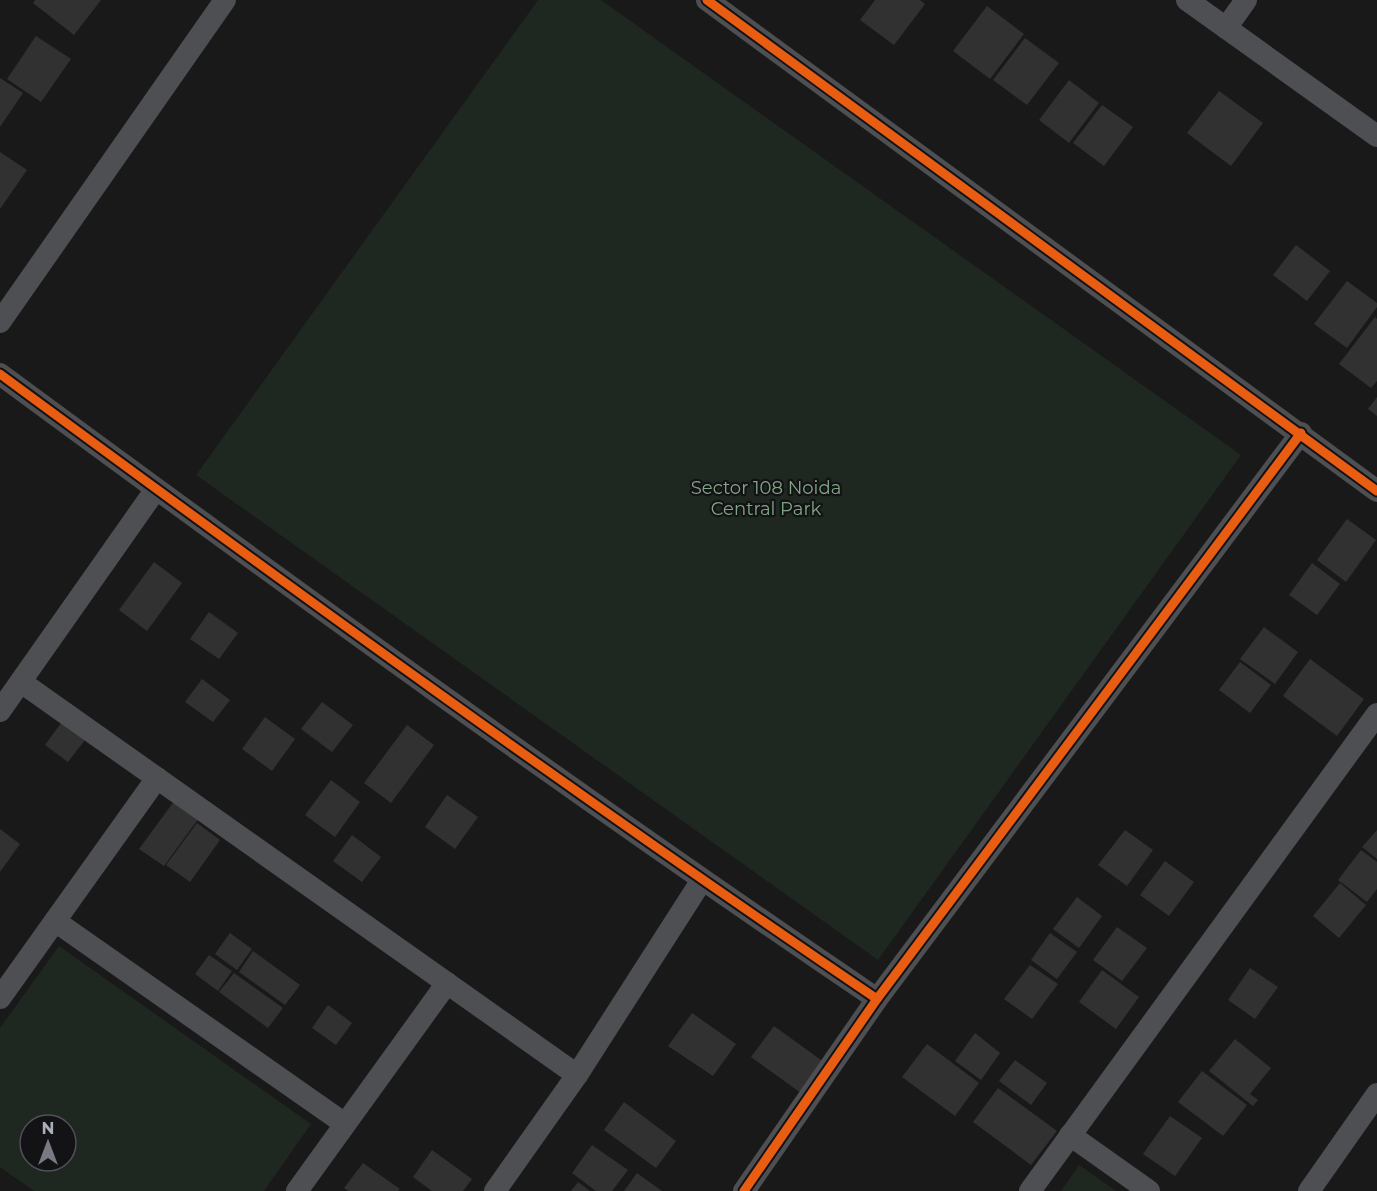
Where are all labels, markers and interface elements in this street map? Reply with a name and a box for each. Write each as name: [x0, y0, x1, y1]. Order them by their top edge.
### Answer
park label: Sector 108 Noida Central Park: [691, 477, 841, 520]
north arrow: [18, 1113, 78, 1173]
text: N: [42, 1119, 54, 1138]

